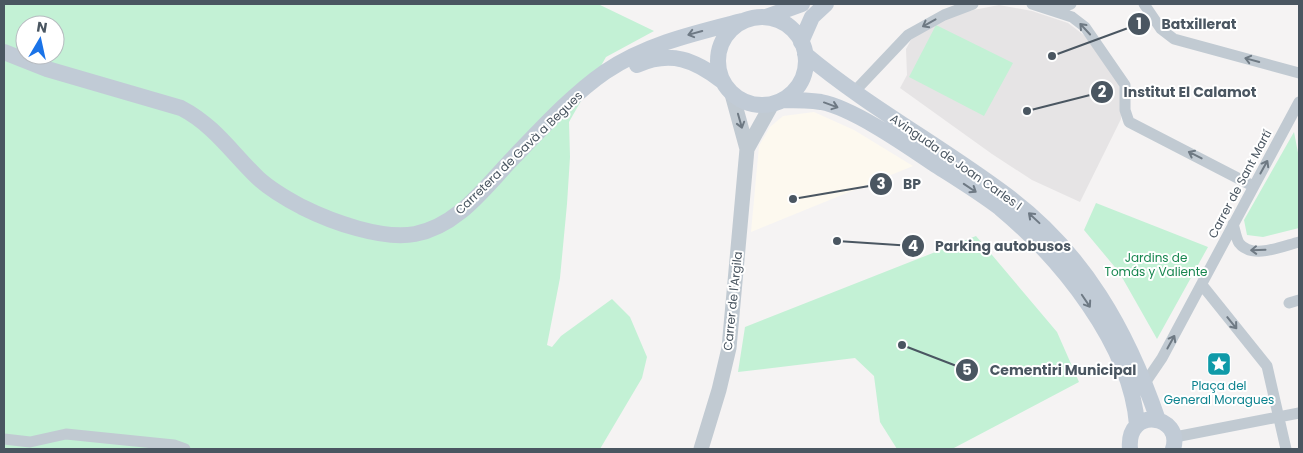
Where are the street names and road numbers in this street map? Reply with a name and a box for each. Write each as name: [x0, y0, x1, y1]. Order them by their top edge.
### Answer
street label: Carretera de Gavà a Begues: [451, 87, 586, 218]
street label: Avinguda de Joan Carles I: [887, 110, 1026, 214]
street label: Carrer de Sant Martí: [1204, 126, 1275, 241]
street label: Carrer de l'Argila: [719, 250, 746, 351]

